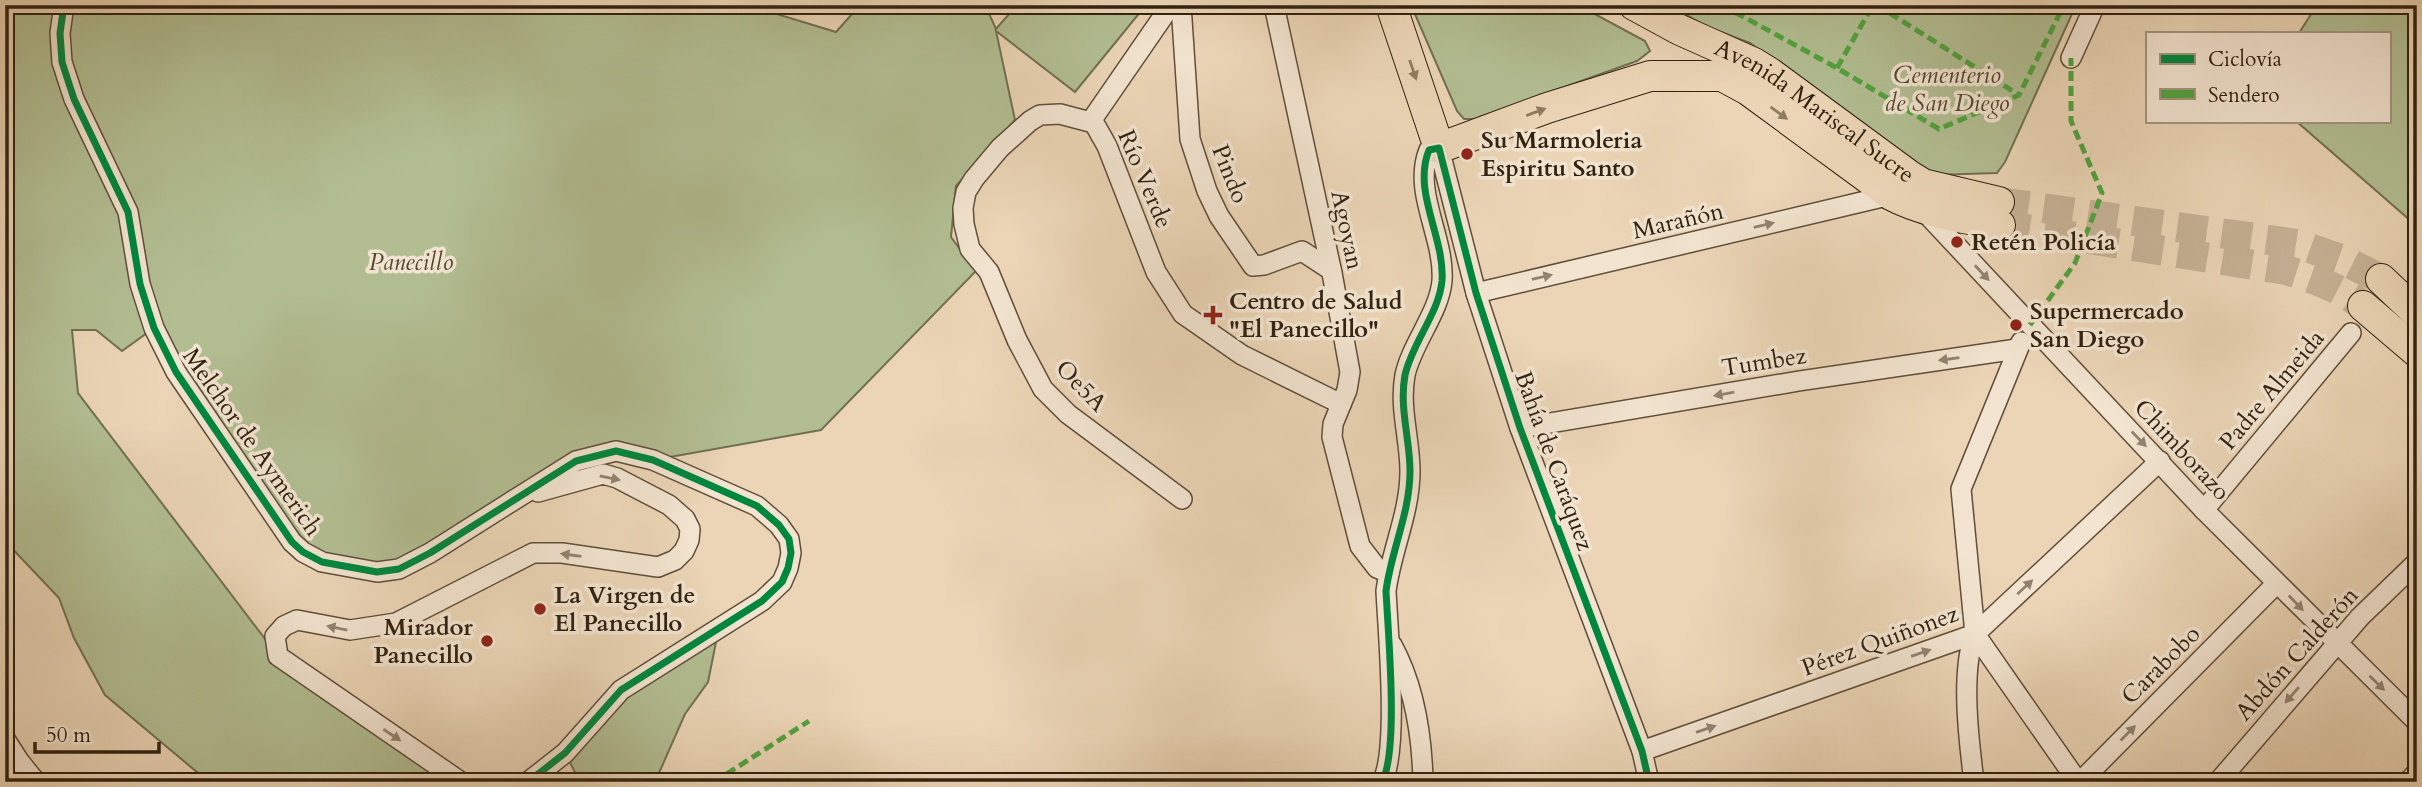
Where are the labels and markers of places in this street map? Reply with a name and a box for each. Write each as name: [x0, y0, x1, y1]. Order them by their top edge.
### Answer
place label: Su Marmoleria Espiritu Santo: [1481, 124, 1642, 185]
marker: Su Marmoleria Espiritu Santo: [1459, 146, 1475, 162]
place label: Retén Policía: [1971, 226, 2116, 259]
marker: Retén Policía: [1949, 234, 1965, 250]
place label: Centro de Salud "El Panecillo": [1229, 285, 1403, 346]
place label: Supermercado San Diego: [2030, 295, 2184, 356]
marker: Centro de Salud "El Panecillo": [1203, 305, 1223, 325]
marker: Supermercado San Diego: [2008, 317, 2024, 333]
place label: La Virgen de El Panecillo: [554, 579, 695, 640]
marker: La Virgen de El Panecillo: [532, 601, 548, 617]
place label: Mirador Panecillo: [374, 611, 473, 672]
marker: Mirador Panecillo: [479, 633, 495, 649]

